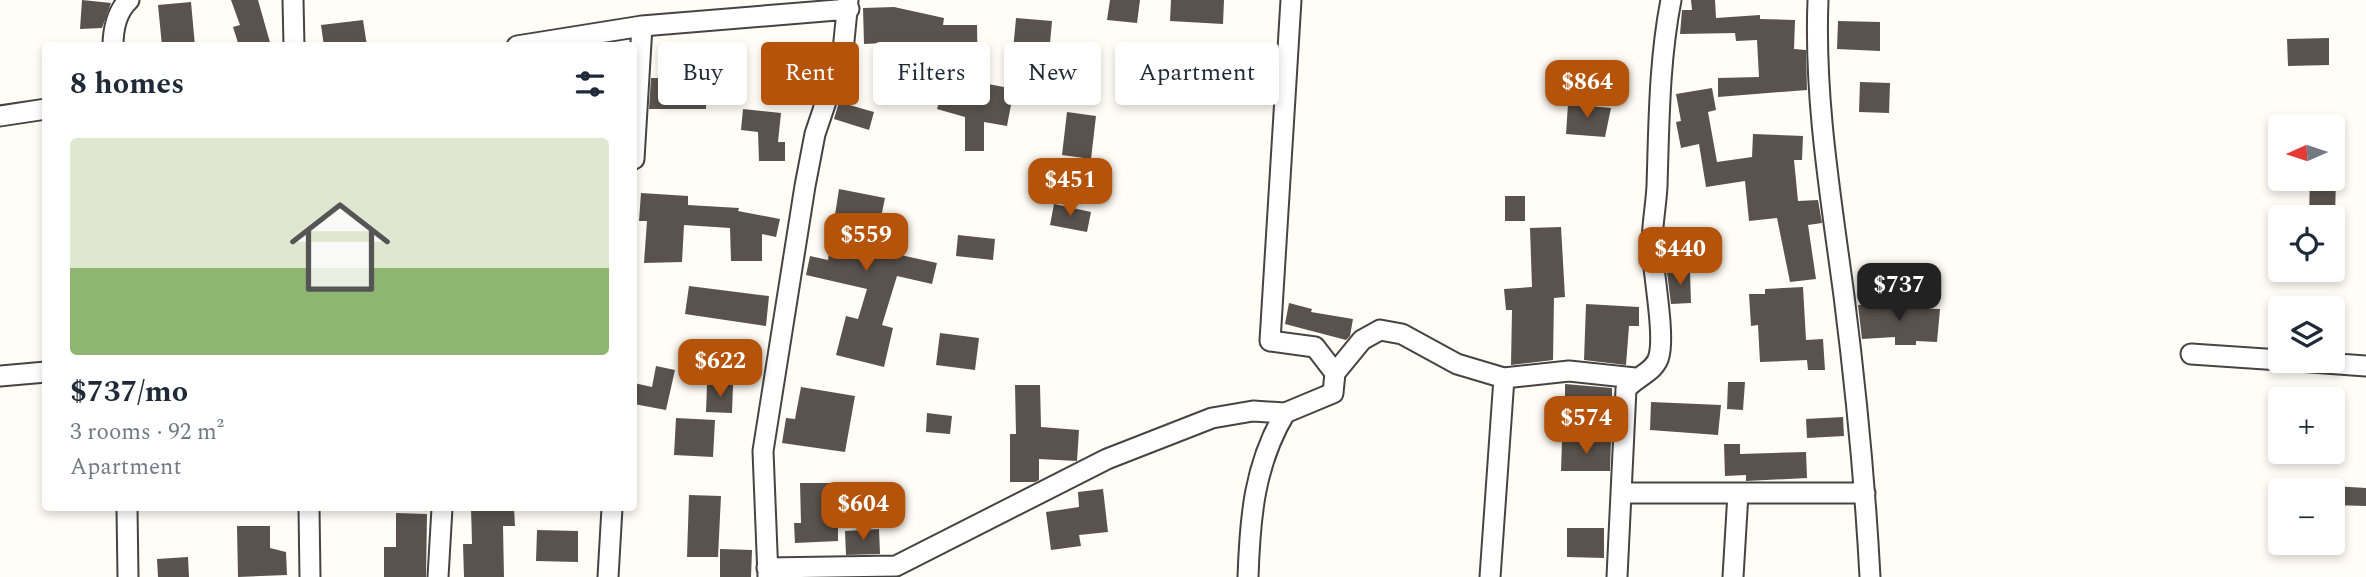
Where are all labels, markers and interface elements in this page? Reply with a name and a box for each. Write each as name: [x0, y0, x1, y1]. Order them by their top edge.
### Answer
chip: Buy: [658, 42, 747, 105]
chip: Rent: [761, 42, 859, 105]
chip: Filters: [873, 42, 990, 105]
chip: New: [1004, 42, 1101, 105]
chip: Apartment: [1115, 42, 1279, 105]
pin: $864: [1546, 60, 1628, 120]
text: 8 homes: [70, 61, 184, 107]
icon: filters: [571, 65, 609, 103]
text: $864: [1561, 65, 1613, 100]
north arrow: [2268, 114, 2345, 191]
map controls: [2268, 114, 2345, 555]
pin: $451: [1029, 158, 1111, 218]
text: $451: [1044, 163, 1096, 198]
icon: home: [277, 184, 403, 310]
button: locate: [2268, 205, 2345, 282]
pin: $559: [825, 214, 907, 273]
text: $559: [840, 218, 892, 253]
pin: $440: [1639, 228, 1721, 287]
text: $440: [1654, 232, 1706, 267]
pin: $737: [1858, 264, 1940, 323]
text: $737: [1873, 268, 1925, 303]
button: layers: [2268, 296, 2345, 373]
pin: $622: [679, 340, 761, 399]
text: $622: [694, 344, 746, 379]
text: $737/mo: [70, 369, 188, 415]
button: +: [2268, 387, 2345, 464]
pin: $574: [1545, 396, 1627, 456]
text: $574: [1560, 401, 1612, 436]
text: 3 rooms · 92 m²: [70, 415, 224, 450]
text: Apartment: [70, 450, 182, 485]
button: −: [2268, 478, 2345, 555]
pin: $604: [822, 482, 904, 542]
text: $604: [837, 487, 889, 522]

